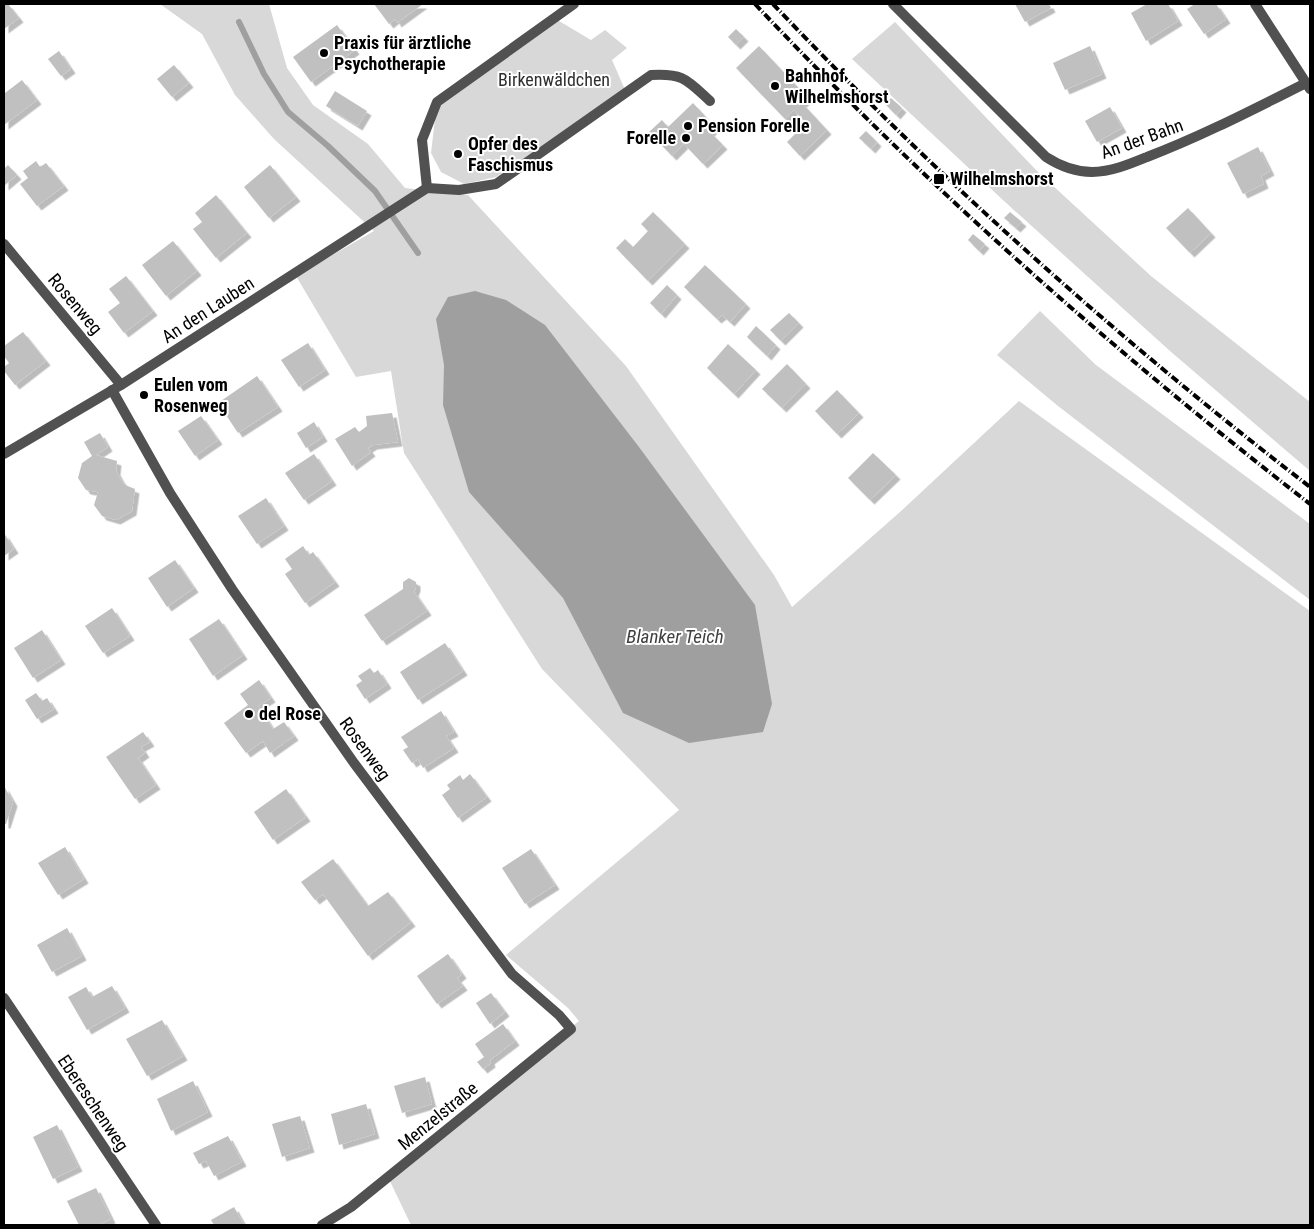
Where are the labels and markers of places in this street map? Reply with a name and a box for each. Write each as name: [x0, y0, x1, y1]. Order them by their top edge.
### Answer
place label: Praxis für ärztliche Psychotherapie: [334, 32, 472, 74]
marker: Praxis für ärztliche Psychotherapie: [318, 47, 330, 59]
place label: Bahnhof Wilhelmshorst: [785, 65, 889, 107]
marker: Bahnhof Wilhelmshorst: [769, 80, 781, 92]
place label: Pension Forelle: [698, 115, 810, 136]
marker: Pension Forelle: [682, 120, 694, 132]
place label: Forelle: [627, 127, 676, 148]
marker: Forelle: [680, 132, 692, 144]
place label: Opfer des Faschismus: [468, 133, 553, 175]
marker: Opfer des Faschismus: [452, 148, 464, 160]
place label: Wilhelmshorst: [950, 168, 1054, 189]
marker: Wilhelmshorst: [932, 172, 946, 186]
place label: Eulen vom Rosenweg: [154, 374, 228, 416]
marker: Eulen vom Rosenweg: [138, 389, 150, 401]
place label: del Rose: [259, 703, 321, 724]
marker: del Rose: [243, 708, 255, 720]

